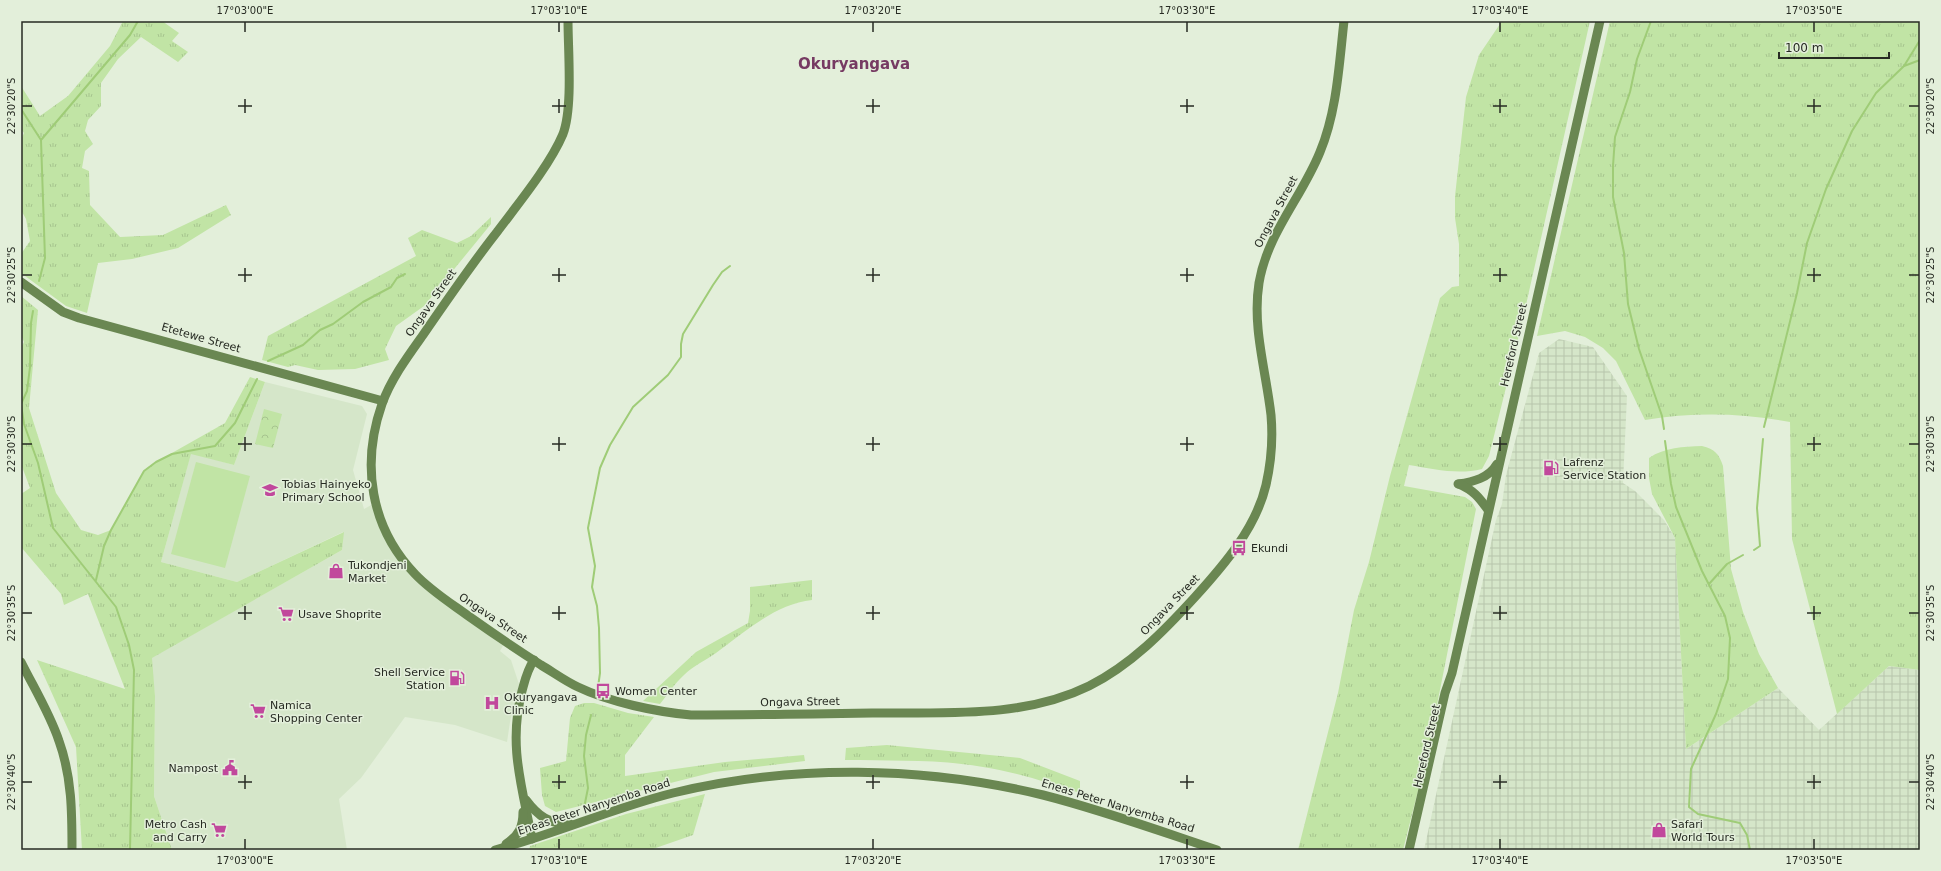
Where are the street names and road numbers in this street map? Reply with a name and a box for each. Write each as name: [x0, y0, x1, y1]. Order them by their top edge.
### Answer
street label: Ongava Street: [1252, 173, 1301, 250]
street label: Ongava Street: [403, 266, 460, 339]
street label: Hereford Street: [1498, 302, 1530, 388]
street label: Etetewe Street: [160, 320, 243, 356]
street label: Ongava Street: [1138, 571, 1203, 638]
street label: Ongava Street: [456, 590, 530, 646]
street label: Ongava Street: [760, 695, 841, 709]
street label: Hereford Street: [1411, 703, 1443, 789]
street label: Eneas Peter Nanyemba Road: [516, 776, 672, 838]
street label: Eneas Peter Nanyemba Road: [1040, 776, 1196, 836]

